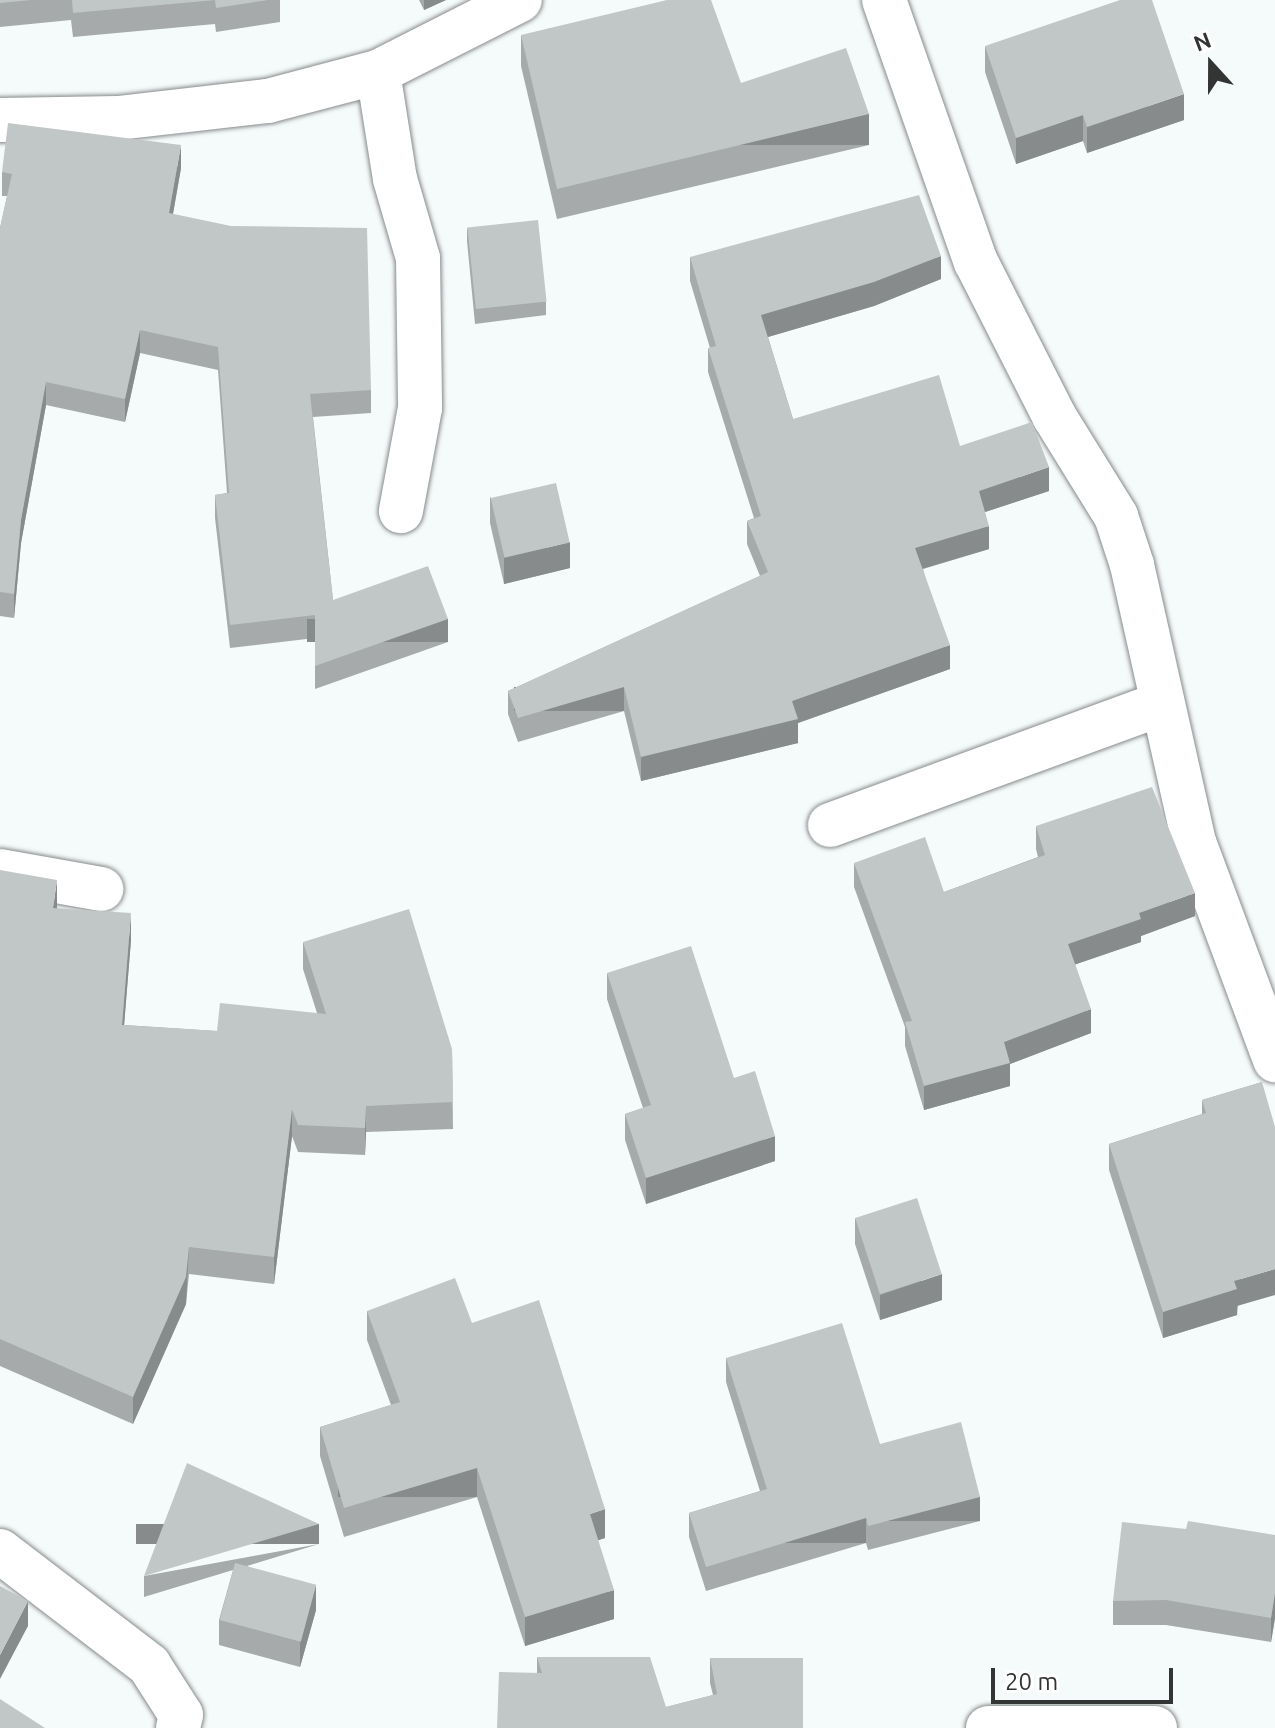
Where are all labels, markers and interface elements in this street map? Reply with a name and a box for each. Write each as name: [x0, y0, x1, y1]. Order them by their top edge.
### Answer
north arrow: [1171, 24, 1251, 104]
text: N: [1190, 27, 1214, 56]
scale bar: [995, 1652, 1177, 1702]
text: 20 m: [1005, 1668, 1058, 1695]

